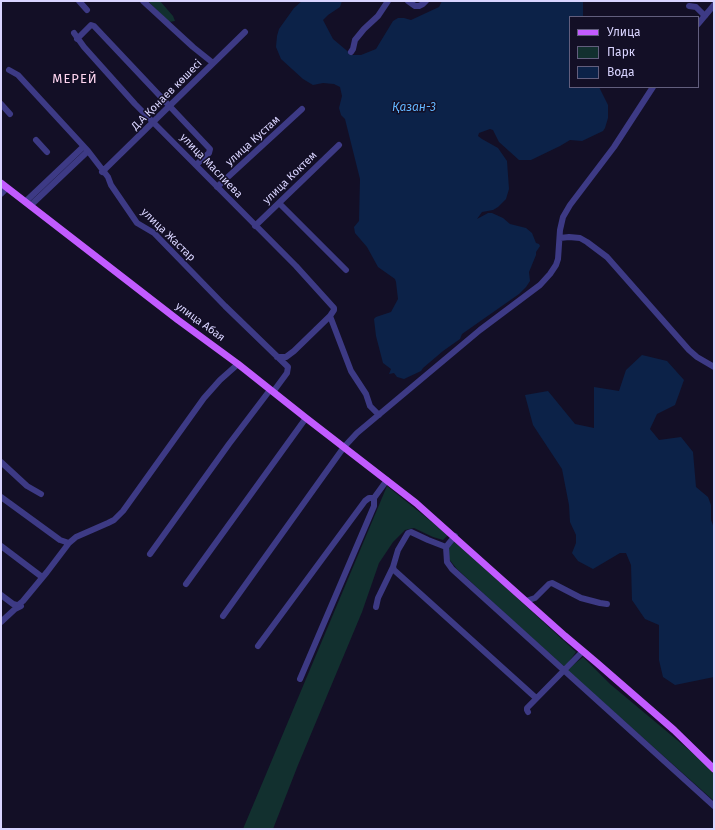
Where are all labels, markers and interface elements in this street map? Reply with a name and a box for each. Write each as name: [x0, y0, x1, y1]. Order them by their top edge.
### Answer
legend: [569, 16, 699, 88]
text: Улица: [607, 25, 641, 39]
text: Парк: [607, 45, 635, 59]
street label: Д.А Қонаев көшесі: [129, 57, 205, 133]
text: Вода: [607, 65, 634, 79]
district label: МЕРЕЙ: [52, 71, 98, 87]
water label: Қазан-3: [392, 101, 436, 115]
street label: улица Кустам: [223, 113, 283, 169]
street label: улица Маслиева: [177, 131, 245, 201]
street label: улица Коктем: [260, 149, 320, 207]
street label: улица Жастар: [138, 206, 198, 264]
street label: улица Абая: [173, 300, 227, 344]

